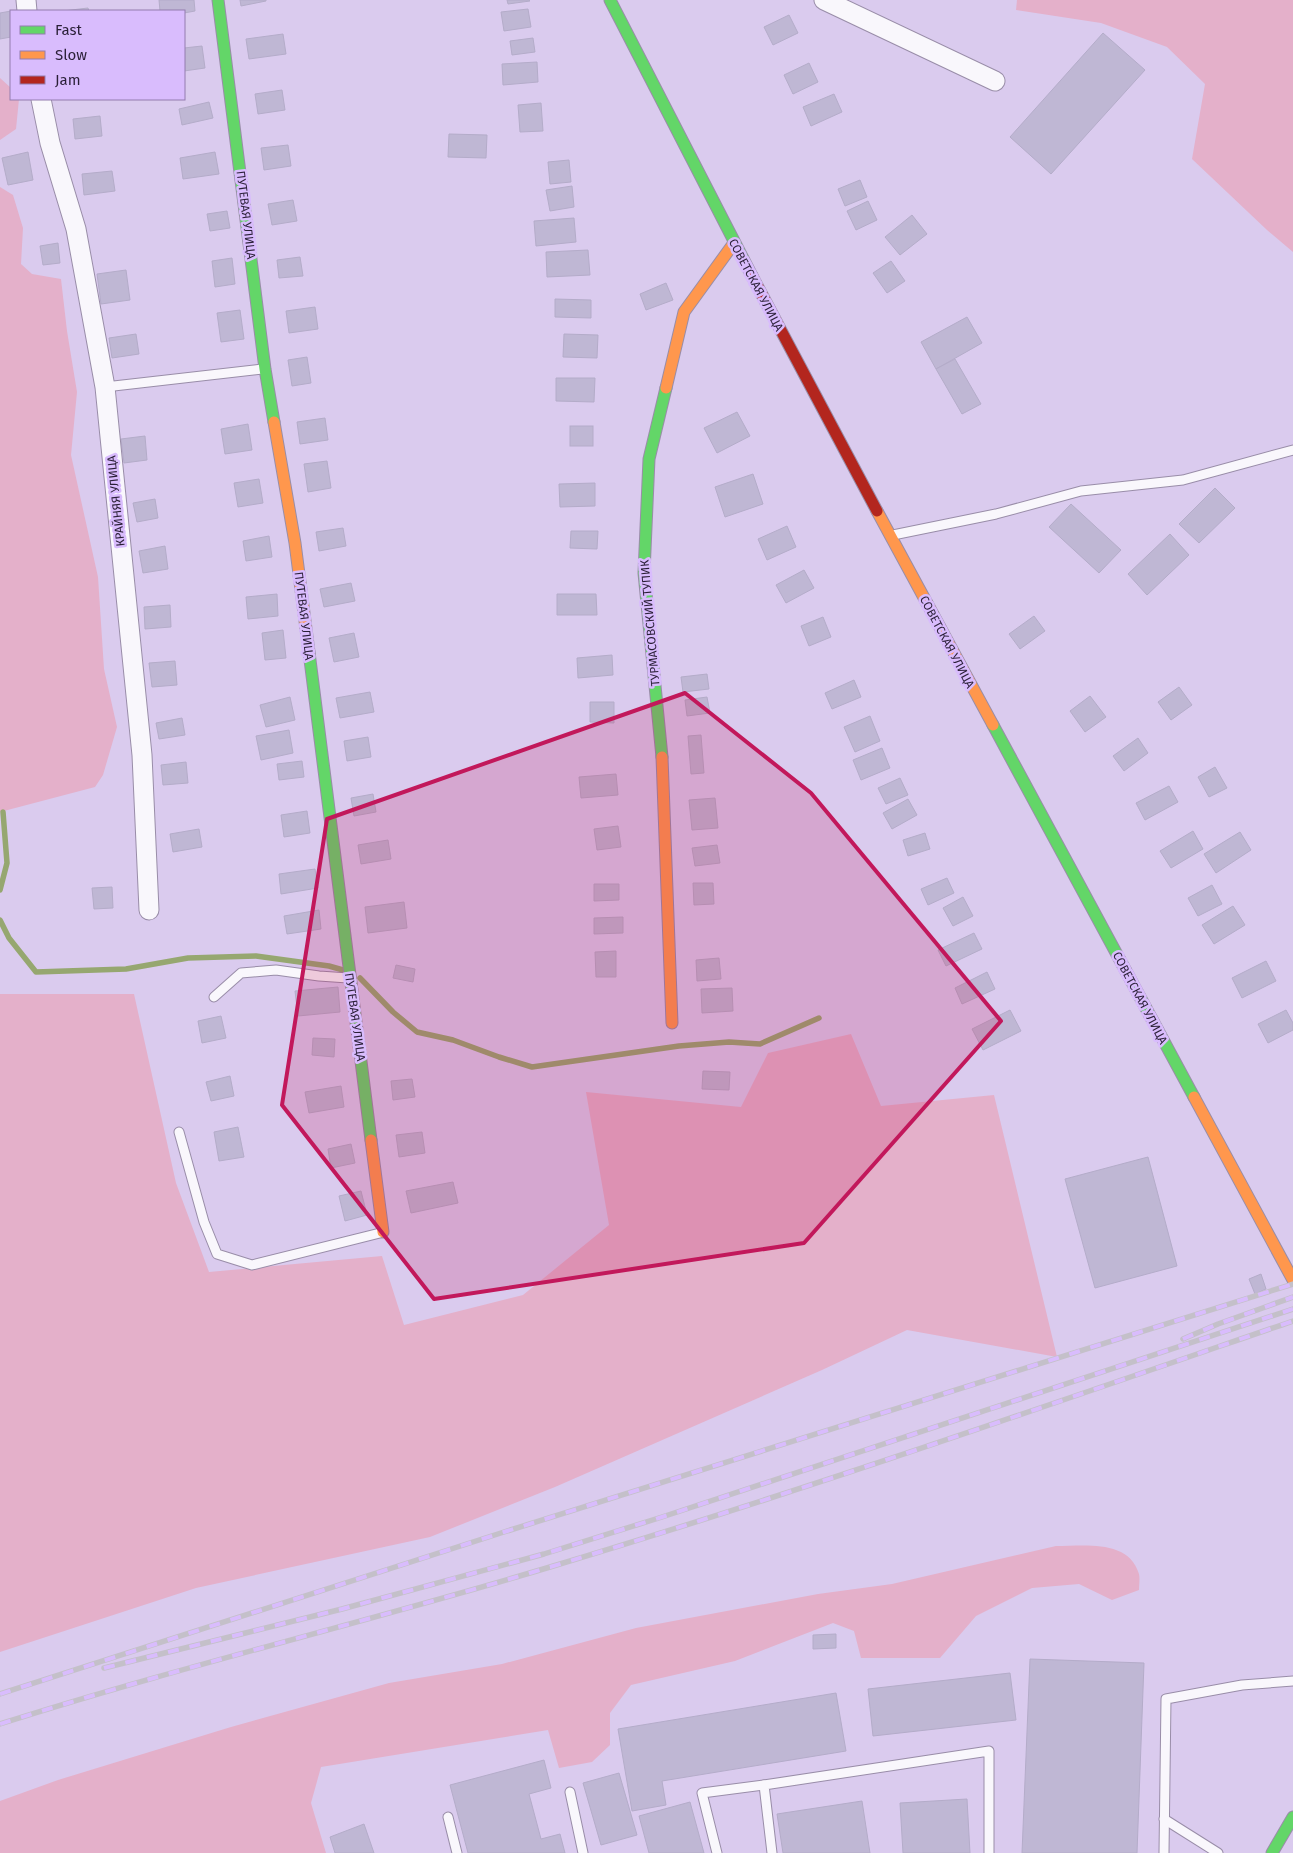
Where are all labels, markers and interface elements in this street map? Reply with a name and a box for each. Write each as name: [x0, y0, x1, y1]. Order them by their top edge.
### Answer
legend: [10, 10, 185, 100]
text: Fast: [55, 21, 82, 39]
text: Slow: [55, 46, 87, 64]
text: Jam: [55, 71, 81, 89]
street label: ПУТЕВАЯ УЛИЦА: [234, 170, 258, 260]
street label: СОВЕТСКАЯ УЛИЦА: [726, 236, 786, 334]
street label: КРАЙНЯЯ УЛИЦА: [103, 455, 128, 547]
street label: ТУРМАСОВСКИЙ ТУПИК: [637, 559, 663, 687]
street label: ПУТЕВАЯ УЛИЦА: [292, 571, 316, 661]
street label: СОВЕТСКАЯ УЛИЦА: [917, 593, 977, 691]
street label: СОВЕТСКАЯ УЛИЦА: [1110, 949, 1170, 1047]
street label: ПУТЕВАЯ УЛИЦА: [342, 972, 368, 1062]

